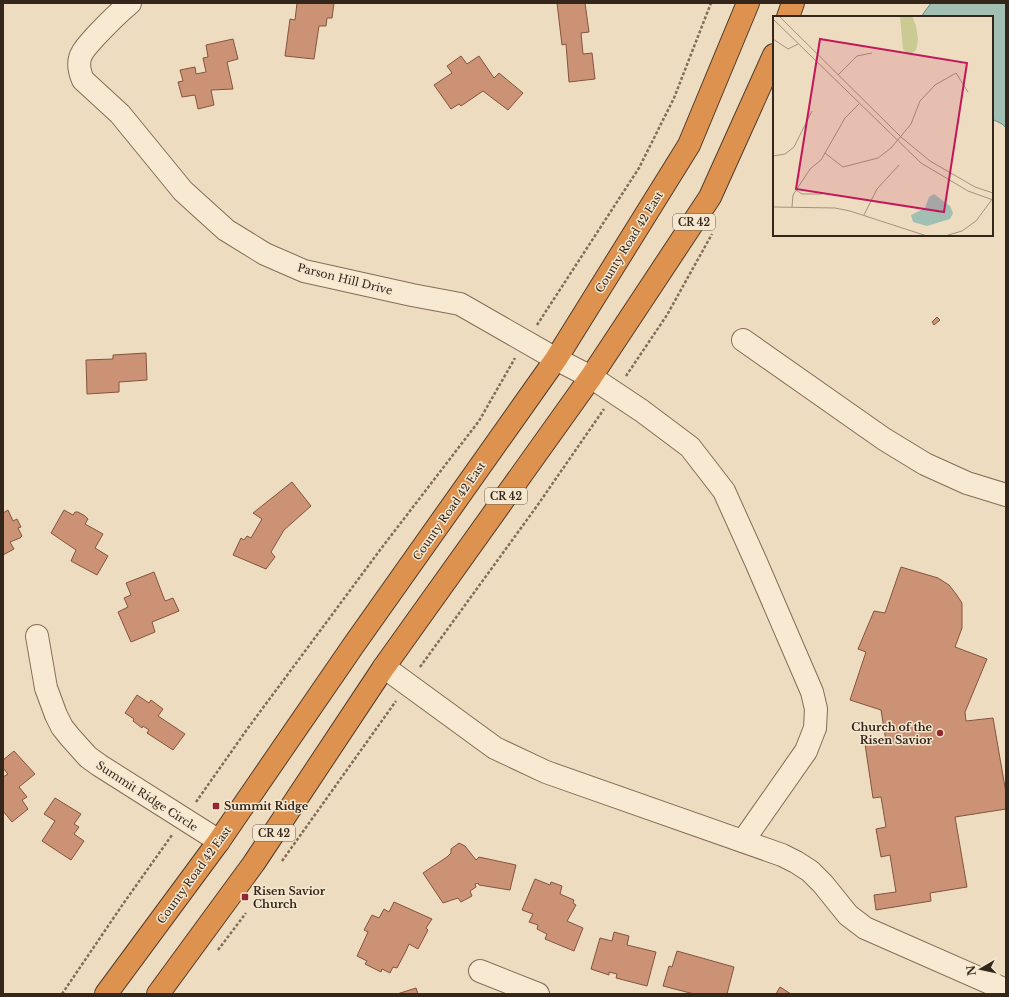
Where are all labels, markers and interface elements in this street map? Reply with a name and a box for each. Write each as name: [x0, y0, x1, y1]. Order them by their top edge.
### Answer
inset map: [773, 16, 993, 236]
street label: County Road 42 East: [592, 188, 666, 295]
road number: CR 42: [673, 214, 715, 230]
street label: Parson Hill Drive: [296, 260, 394, 298]
street label: County Road 42 East: [410, 458, 489, 563]
road number: CR 42: [485, 488, 527, 504]
place label: Church of the Risen Savior: [851, 720, 933, 747]
marker: Church of the Risen Savior: [935, 728, 945, 738]
street label: Summit Ridge Circle: [94, 758, 200, 834]
place label: Summit Ridge: [224, 799, 309, 813]
marker: Summit Ridge: [211, 801, 221, 811]
street label: County Road 42 East: [154, 823, 235, 926]
road number: CR 42: [253, 825, 295, 841]
place label: Risen Savior Church: [253, 884, 326, 911]
marker: Risen Savior Church: [240, 892, 250, 902]
north arrow: [961, 949, 1001, 989]
text: N: [963, 964, 979, 977]

